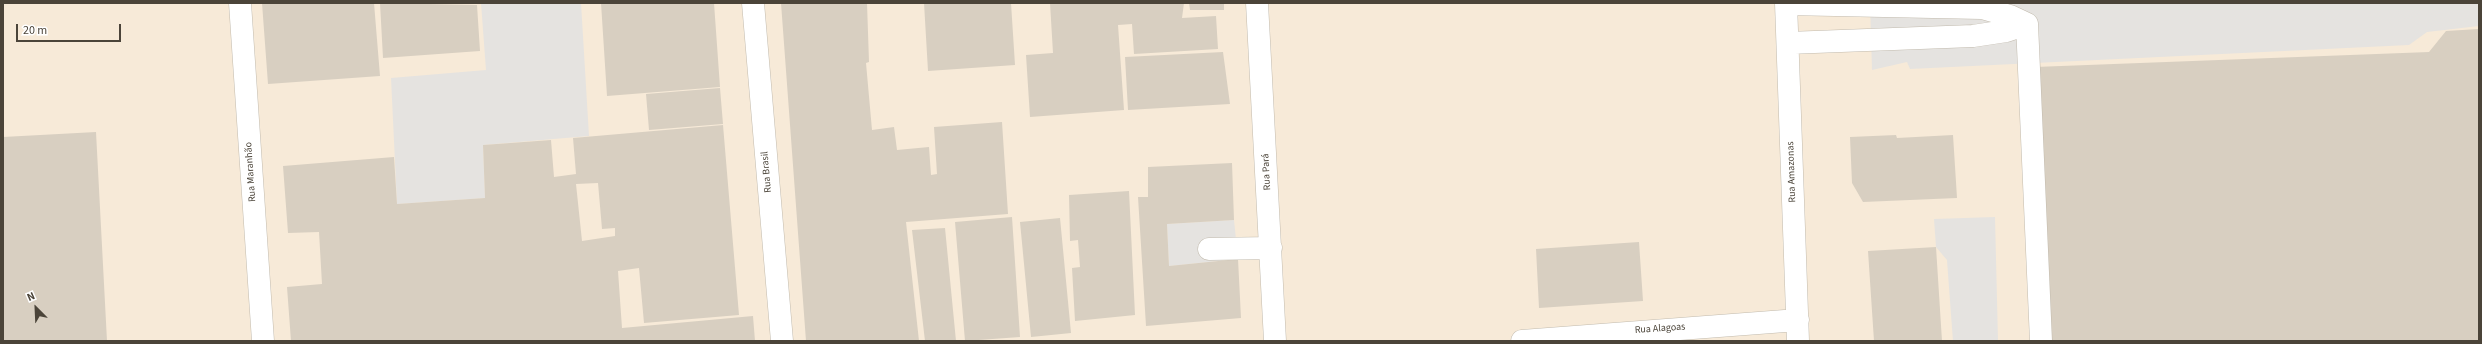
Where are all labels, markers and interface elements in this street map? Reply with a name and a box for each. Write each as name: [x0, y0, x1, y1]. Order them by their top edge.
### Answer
scale bar: [18, 16, 123, 42]
text: 20 m: [23, 22, 47, 39]
street label: Rua Amazonas: [1785, 141, 1799, 203]
street label: Rua Maranhão: [243, 142, 259, 202]
street label: Rua Brasil: [759, 151, 775, 193]
street label: Rua Pará: [1260, 153, 1274, 191]
north arrow: [16, 288, 56, 328]
text: N: [25, 288, 37, 305]
street label: Rua Alagoas: [1634, 321, 1686, 337]

